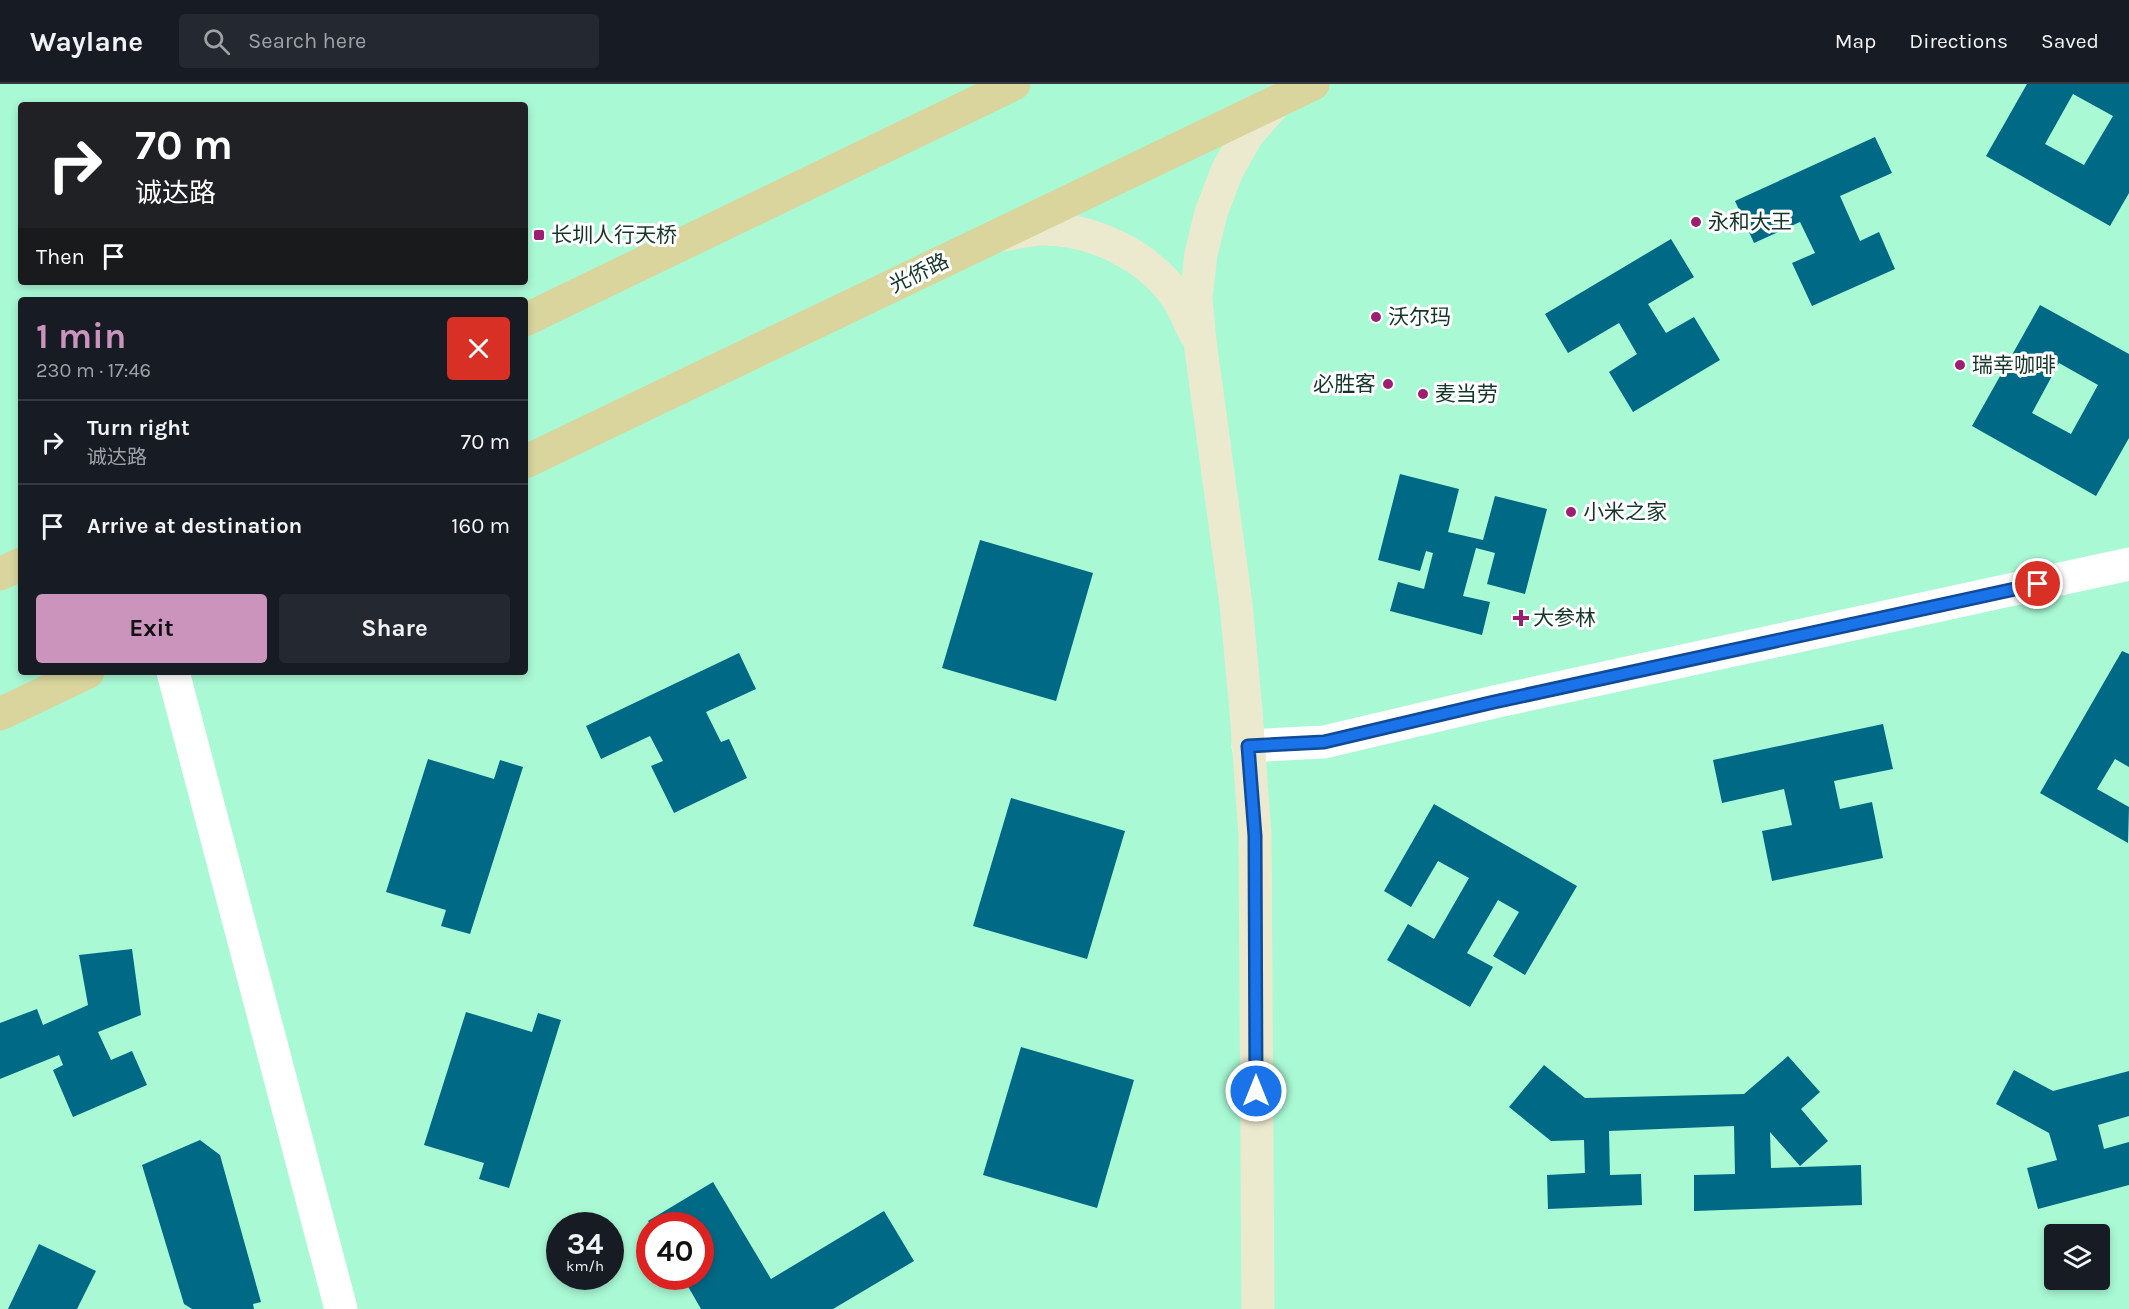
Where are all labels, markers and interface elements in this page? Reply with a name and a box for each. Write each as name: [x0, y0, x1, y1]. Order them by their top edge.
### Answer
search box: [179, 14, 599, 68]
text: Waylane: [30, 25, 143, 58]
icon: search: [200, 25, 233, 58]
text: Search here: [248, 28, 366, 54]
text: Map: [1835, 29, 1876, 53]
text: Directions: [1909, 29, 2008, 53]
text: Saved: [2041, 29, 2099, 53]
text: 70 m: [135, 120, 233, 170]
icon: right: [36, 126, 114, 204]
text: 诚达路: [135, 177, 216, 209]
place label: 永和大王: [1708, 210, 1792, 234]
marker: 永和大王: [1689, 215, 1703, 229]
place label: 长圳人行天桥: [551, 223, 677, 247]
marker: 长圳人行天桥: [532, 228, 546, 242]
icon: arrive: [97, 240, 130, 273]
text: Then: [36, 244, 85, 270]
street label: 光侨路: [885, 248, 953, 298]
place label: 沃尔玛: [1388, 305, 1451, 329]
marker: 沃尔玛: [1369, 310, 1383, 324]
text: 1 min: [36, 315, 126, 357]
button: close: [447, 317, 510, 380]
place label: 瑞幸咖啡: [1972, 353, 2056, 377]
marker: 瑞幸咖啡: [1953, 358, 1967, 372]
text: 230 m · 17:46: [36, 359, 151, 382]
place label: 必胜客: [1313, 372, 1376, 396]
marker: 必胜客: [1381, 377, 1395, 391]
place label: 麦当劳: [1435, 382, 1498, 406]
marker: 麦当劳: [1416, 387, 1430, 401]
text: Turn right: [87, 415, 190, 441]
icon: right: [36, 426, 69, 459]
text: 70 m: [461, 429, 510, 455]
text: 诚达路: [87, 446, 147, 469]
place label: 小米之家: [1583, 500, 1667, 524]
marker: 小米之家: [1564, 505, 1578, 519]
icon: arrive: [36, 510, 69, 543]
text: Arrive at destination: [87, 513, 302, 539]
text: 160 m: [451, 513, 510, 539]
pin: [2012, 558, 2063, 609]
icon: arrive: [2021, 567, 2054, 600]
button: Exit: [36, 594, 267, 663]
button: Share: [279, 594, 510, 663]
place label: 大参林: [1533, 606, 1596, 630]
marker: 大参林: [1514, 611, 1528, 625]
position arrow: [1224, 1059, 1288, 1123]
speed limit sign: 40: [636, 1212, 714, 1290]
map controls: [2044, 1224, 2110, 1290]
button: layers: [2044, 1224, 2110, 1290]
text: 34: [567, 1226, 603, 1262]
text: km/h: [566, 1257, 604, 1275]

